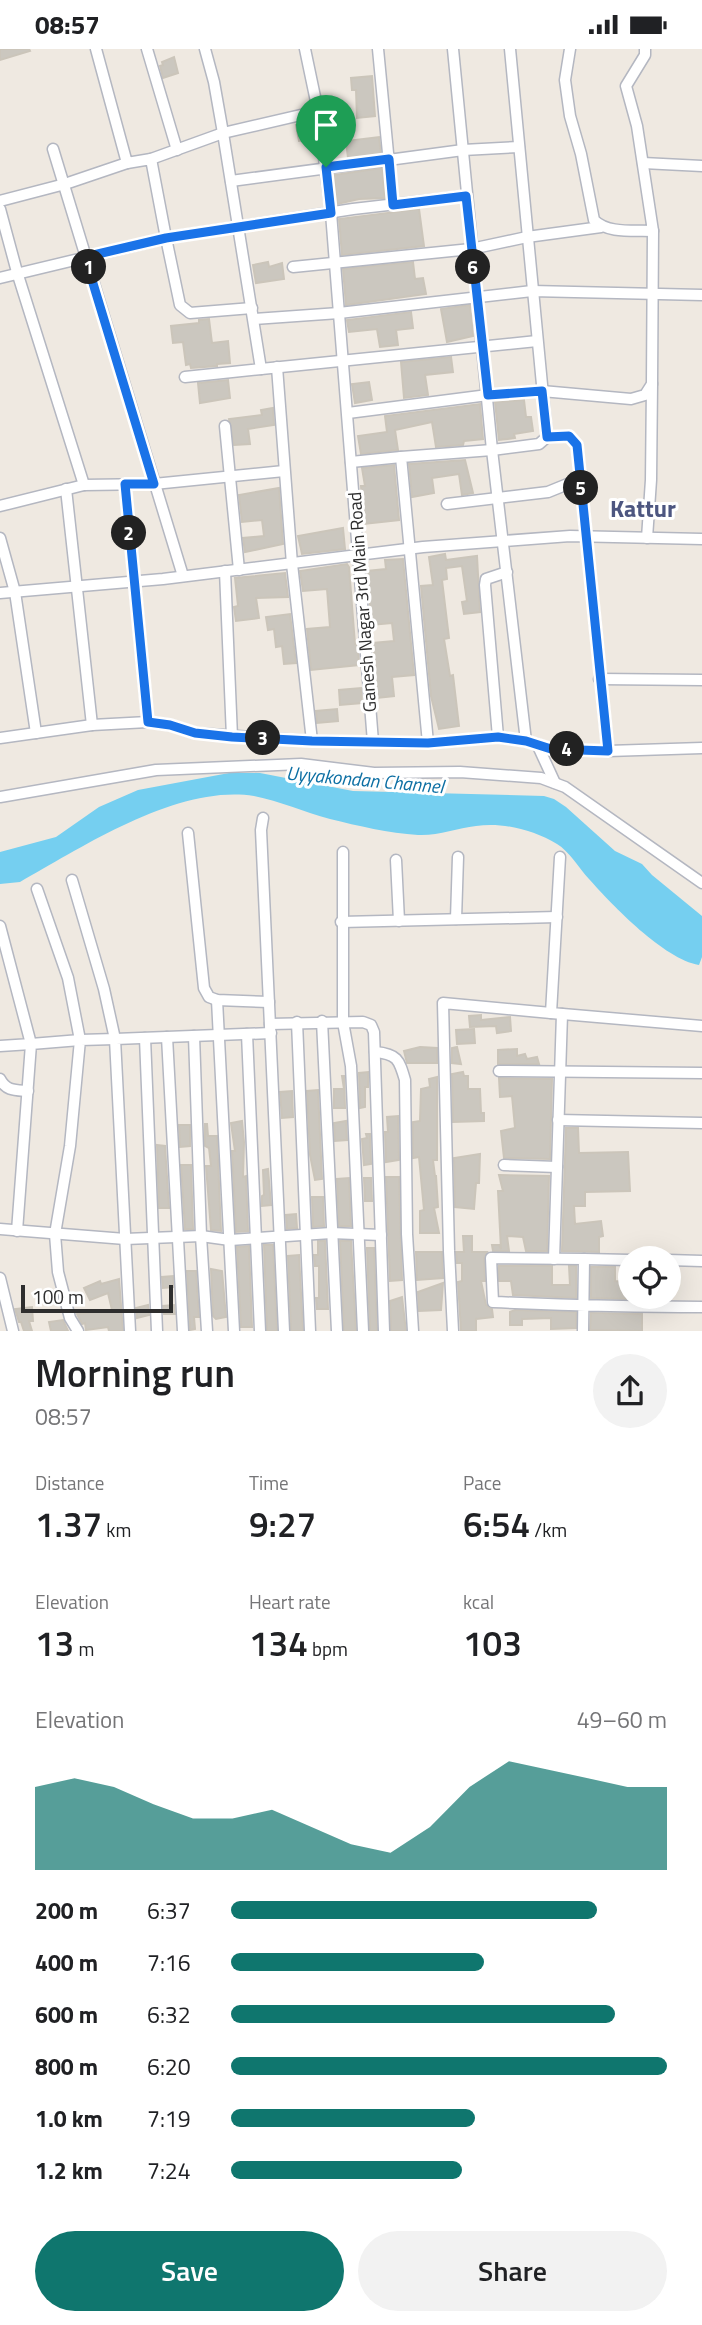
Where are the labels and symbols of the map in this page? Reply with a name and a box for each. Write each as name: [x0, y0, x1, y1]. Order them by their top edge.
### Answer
pin: [296, 95, 356, 167]
pin: 1: [72, 249, 106, 284]
pin: 6: [456, 249, 490, 284]
pin: 5: [564, 471, 598, 506]
district label: Kattur: [610, 490, 676, 526]
street label: Ganesh Nagar 3rd Main Road: [341, 491, 383, 713]
pin: 2: [111, 515, 146, 551]
pin: 3: [246, 721, 280, 755]
pin: 4: [550, 731, 584, 767]
water label: Uyyakondan Channel: [285, 758, 447, 800]
scale bar: [21, 1282, 173, 1314]

